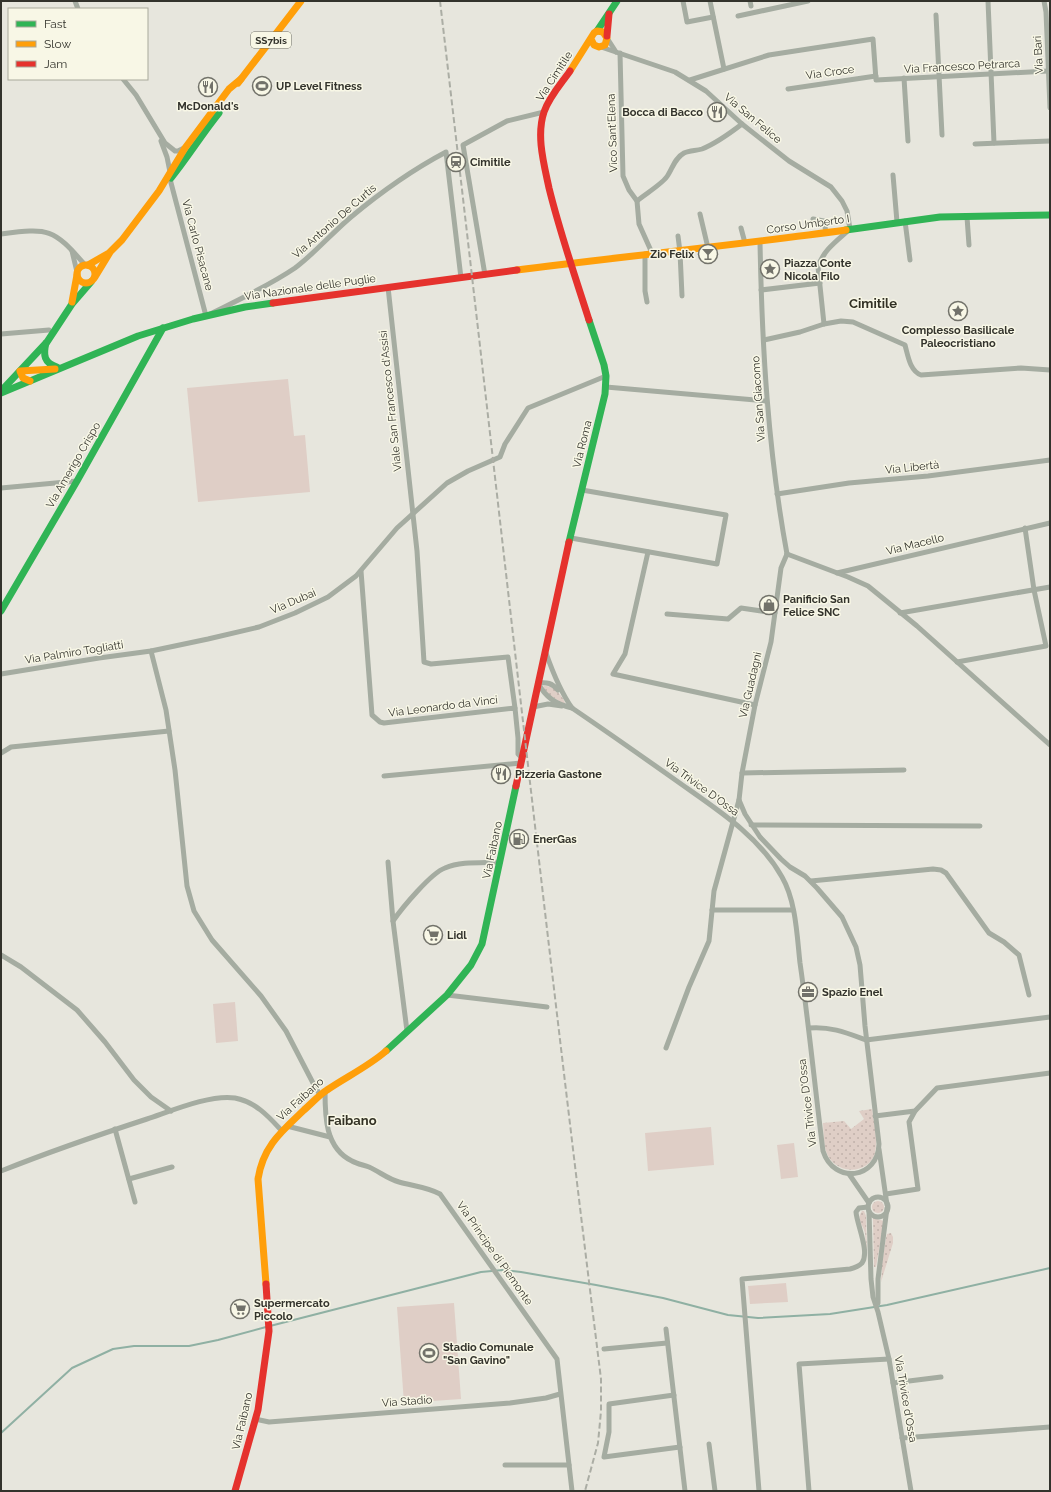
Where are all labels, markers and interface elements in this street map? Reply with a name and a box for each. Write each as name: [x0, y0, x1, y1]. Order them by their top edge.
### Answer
legend: [8, 8, 148, 80]
text: Fast: [44, 17, 67, 31]
road number: SS7bis: [251, 32, 291, 48]
street label: Via Bari: [1031, 36, 1046, 74]
text: Slow: [44, 37, 71, 51]
street label: Via Cimitile: [534, 49, 576, 104]
text: Jam: [44, 57, 67, 71]
street label: Via Francesco Petrarca: [904, 57, 1021, 76]
street label: Via Croce: [805, 63, 856, 82]
sports icon: UP Level Fitness: [251, 75, 273, 97]
restaurant icon: McDonald's: [197, 76, 219, 98]
place label: UP Level Fitness: [276, 80, 363, 93]
street label: Via San Felice: [721, 91, 784, 147]
street label: Vico Sant'Elena: [605, 93, 620, 173]
place label: McDonald's: [177, 100, 239, 113]
restaurant icon: Bocca di Bacco: [706, 101, 728, 123]
place label: Bocca di Bacco: [622, 106, 703, 119]
station icon: Cimitile: [445, 151, 467, 173]
place label: Cimitile: [470, 156, 511, 169]
street label: Via Antonio De Curtis: [290, 181, 379, 261]
street label: Via Carlo Pisacane: [179, 198, 216, 293]
street label: Corso Umberto I: [766, 212, 850, 237]
bar icon: Zio Felix: [697, 243, 719, 265]
place label: Zio Felix: [650, 248, 694, 261]
place label: Piazza Conte Nicola Filo: [784, 257, 852, 283]
place icon: Piazza Conte Nicola Filo: [759, 258, 781, 280]
street label: Via Nazionale delle Puglie: [243, 272, 377, 303]
district label: Cimitile: [849, 296, 897, 311]
place icon: Complesso Basilicale Paleocristiano: [947, 300, 969, 322]
place label: Complesso Basilicale Paleocristiano: [902, 324, 1015, 350]
street label: Viale San Francesco d'Assisi: [377, 330, 404, 472]
street label: Via San Giacomo: [749, 355, 768, 442]
street label: Via Roma: [570, 419, 595, 469]
street label: Via Amerigo Crispo: [44, 420, 104, 511]
street label: Via Libertà: [884, 458, 940, 477]
street label: Via Macello: [885, 531, 946, 558]
street label: Via Dubai: [268, 586, 318, 617]
place label: Panificio San Felice SNC: [783, 593, 850, 619]
shop icon: Panificio San Felice SNC: [758, 594, 780, 616]
street label: Via Palmiro Togliatti: [24, 638, 124, 667]
street label: Via Guadagni: [737, 651, 764, 719]
street label: Via Leonardo da Vinci: [388, 693, 499, 720]
street label: Via Trivice D'Ossa: [662, 756, 741, 819]
restaurant icon: Pizzeria Gastone: [490, 763, 512, 785]
place label: Pizzeria Gastone: [515, 768, 602, 781]
street label: Via Faibano: [480, 820, 505, 880]
fuel station icon: EnerGas: [508, 828, 530, 850]
place label: EnerGas: [533, 833, 577, 846]
supermarket icon: Lidl: [422, 924, 444, 946]
place label: Lidl: [447, 929, 467, 942]
office icon: Spazio Enel: [797, 981, 819, 1003]
place label: Spazio Enel: [822, 986, 883, 999]
street label: Via Trivice D'Ossa: [796, 1058, 819, 1148]
street label: Via Faibano: [274, 1075, 327, 1124]
district label: Faibano: [327, 1113, 377, 1128]
street label: Via Principe di Piemonte: [454, 1199, 536, 1308]
place label: Supermercato Piccolo: [254, 1297, 330, 1323]
supermarket icon: Supermercato Piccolo: [229, 1298, 251, 1320]
place label: Stadio Comunale "San Gavino": [443, 1341, 534, 1367]
sports icon: Stadio Comunale "San Gavino": [418, 1342, 440, 1364]
street label: Via Trivice d'Ossa: [891, 1355, 920, 1443]
street label: Via Faibano: [230, 1391, 256, 1451]
street label: Via Stadio: [381, 1393, 433, 1410]

